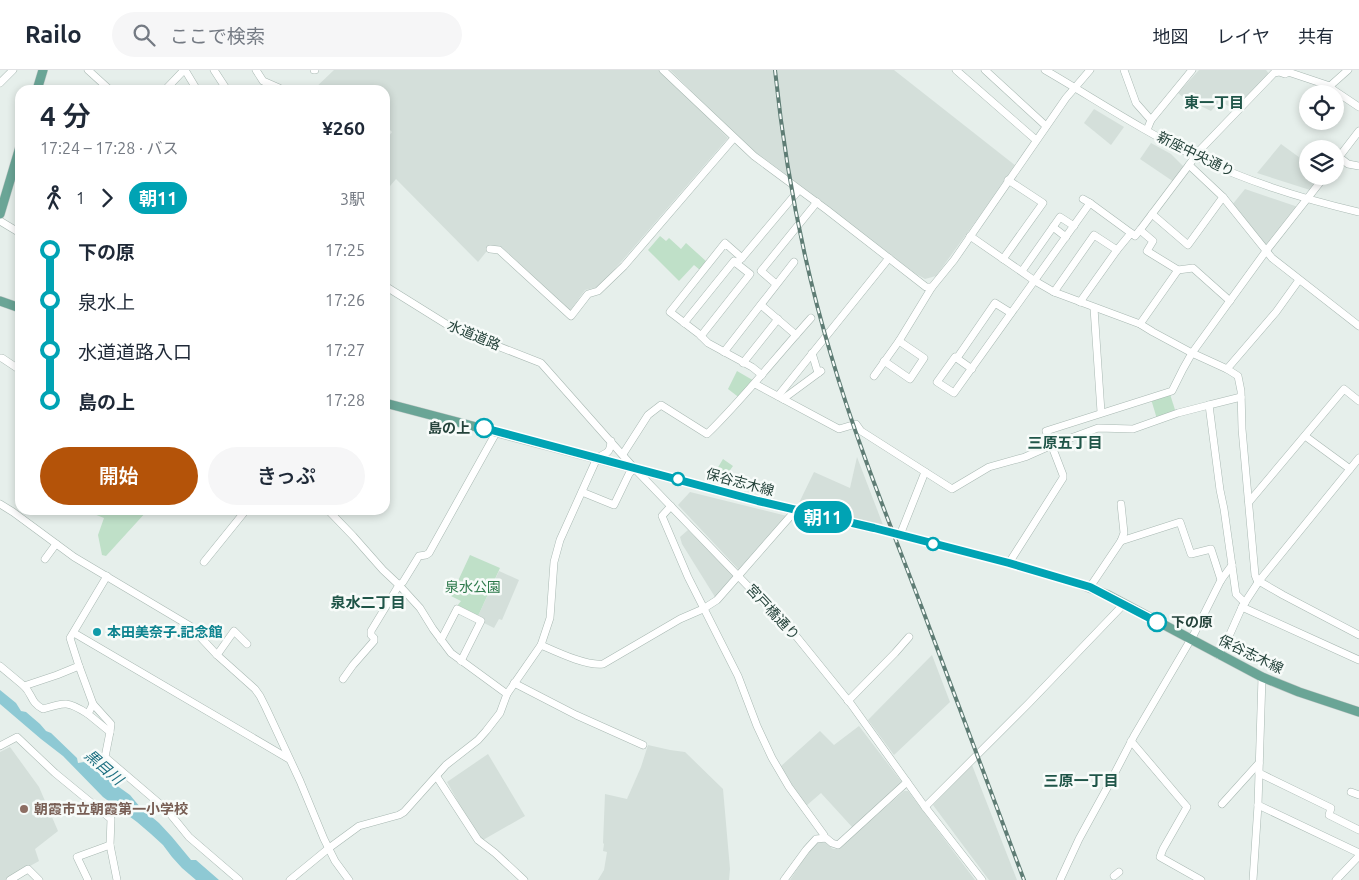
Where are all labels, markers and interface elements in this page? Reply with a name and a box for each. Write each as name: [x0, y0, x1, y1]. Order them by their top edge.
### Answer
search box: [112, 12, 462, 57]
text: Railo: [25, 21, 82, 48]
icon: search: [130, 21, 158, 49]
text: ここで検索: [170, 25, 265, 47]
text: 地図: [1153, 26, 1189, 46]
text: レイヤ: [1217, 26, 1270, 46]
text: 共有: [1298, 26, 1334, 46]
map controls: [1299, 85, 1344, 185]
button: locate: [1299, 85, 1344, 130]
district label: 東一丁目: [1184, 94, 1244, 111]
text: 4 分: [40, 100, 90, 131]
text: ¥260: [322, 117, 365, 139]
street label: 新座中央通り: [1155, 128, 1237, 180]
text: 17:24 – 17:28 · バス: [40, 139, 179, 157]
button: layers: [1299, 140, 1344, 185]
icon: walk: [40, 184, 68, 212]
icon: forward: [93, 184, 121, 212]
text: 朝11: [139, 188, 177, 208]
text: 1: [76, 189, 85, 207]
text: 3駅: [340, 190, 365, 208]
text: 下の原: [78, 241, 135, 263]
text: 17:25: [325, 241, 365, 259]
text: 泉水上: [78, 291, 135, 313]
text: 17:26: [325, 291, 365, 309]
street label: 水道道路: [445, 317, 503, 353]
text: 水道道路入口: [78, 341, 192, 363]
text: 17:27: [325, 341, 365, 359]
text: 島の上: [78, 391, 135, 413]
text: 17:28: [325, 391, 365, 409]
marker: 島の上: [474, 418, 494, 438]
place label: 島の上: [428, 420, 470, 436]
district label: 三原五丁目: [1027, 434, 1103, 451]
button: 開始: [40, 447, 198, 505]
button: きっぷ: [208, 447, 365, 505]
street label: 保谷志木線: [704, 465, 776, 499]
unlabelled marker: [671, 472, 685, 486]
line badge: 朝11: [794, 501, 852, 533]
text: 朝11: [804, 507, 842, 527]
unlabelled marker: [926, 537, 940, 551]
park label: 泉水公園: [445, 579, 501, 595]
street label: 宮戸橋通り: [743, 581, 803, 643]
district label: 泉水二丁目: [330, 594, 406, 611]
marker: 下の原: [1147, 612, 1167, 632]
place label: 下の原: [1171, 614, 1213, 630]
place label: 本田美奈子.記念館: [107, 624, 222, 640]
marker: 本田美奈子.記念館: [91, 626, 103, 638]
street label: 保谷志木線: [1216, 631, 1286, 677]
water label: 黒目川: [81, 746, 128, 789]
district label: 三原一丁目: [1043, 772, 1119, 789]
place label: 朝霞市立朝霞第一小学校: [34, 801, 188, 817]
marker: 朝霞市立朝霞第一小学校: [18, 803, 30, 815]

